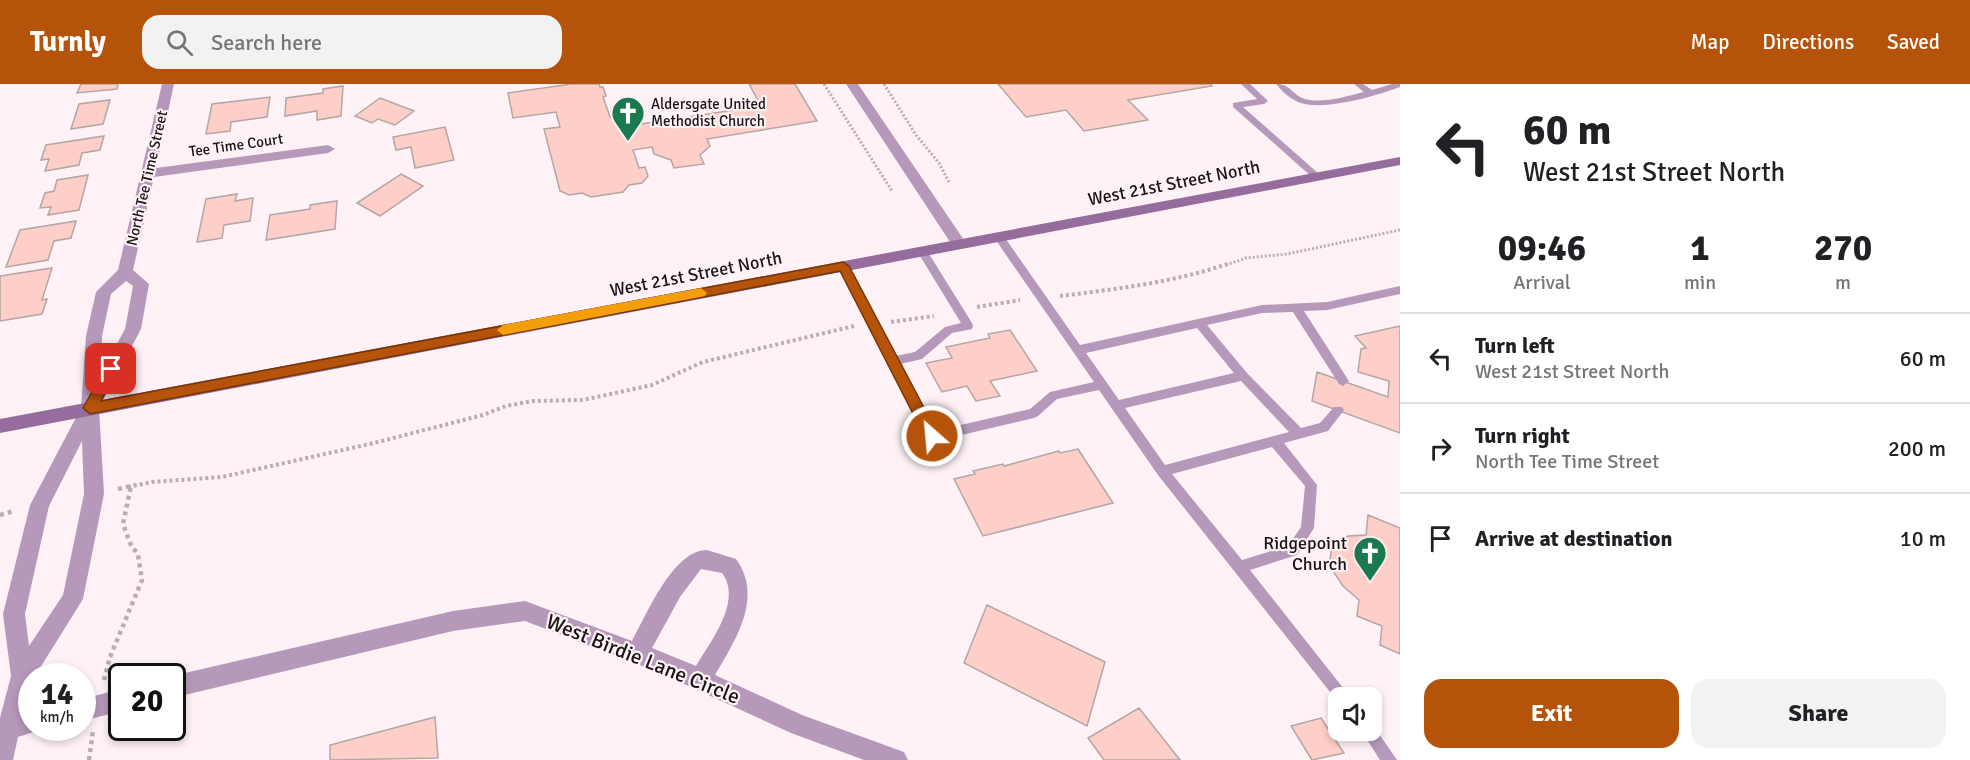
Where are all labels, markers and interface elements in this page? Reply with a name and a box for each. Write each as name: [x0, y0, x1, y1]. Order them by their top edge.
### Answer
search box: [142, 15, 562, 69]
text: Turnly: [30, 25, 106, 59]
icon: search: [163, 26, 196, 59]
text: Search here: [211, 29, 322, 56]
text: Map: [1691, 29, 1729, 55]
text: Directions: [1762, 29, 1854, 55]
text: Saved: [1887, 29, 1940, 55]
church icon: Aldersgate United Methodist Church: [610, 95, 646, 142]
place label: Aldersgate United Methodist Church: [651, 95, 766, 130]
text: 60 m: [1523, 105, 1612, 156]
icon: left: [1424, 108, 1502, 186]
street label: North Tee Time Street: [123, 109, 171, 247]
street label: Tee Time Court: [188, 129, 284, 161]
street label: West 21st Street North: [1086, 156, 1262, 210]
text: West 21st Street North: [1523, 156, 1785, 189]
text: 09:46: [1498, 226, 1586, 271]
text: 1: [1690, 226, 1710, 271]
text: 270: [1814, 226, 1872, 271]
street label: West 21st Street North: [608, 247, 784, 301]
text: Arrival: [1513, 270, 1571, 295]
text: min: [1684, 270, 1716, 295]
text: m: [1835, 270, 1851, 295]
text: Turn left: [1475, 332, 1555, 359]
icon: left: [1424, 342, 1457, 375]
pin: [85, 343, 136, 394]
text: 60 m: [1900, 345, 1946, 372]
icon: arrive: [94, 352, 127, 385]
text: West 21st Street North: [1475, 359, 1669, 384]
position arrow: [900, 404, 964, 468]
text: Turn right: [1475, 422, 1570, 449]
icon: right: [1424, 432, 1457, 465]
text: 200 m: [1888, 435, 1946, 462]
text: North Tee Time Street: [1475, 449, 1659, 474]
icon: arrive: [1424, 522, 1457, 555]
text: Arrive at destination: [1475, 525, 1672, 552]
text: 10 m: [1900, 525, 1946, 552]
place label: Ridgepoint Church: [1263, 532, 1347, 575]
church icon: Ridgepoint Church: [1352, 535, 1388, 582]
street label: West Birdie Lane Circle: [542, 608, 744, 710]
speed limit sign: 20: [108, 663, 186, 741]
text: 14: [41, 676, 73, 713]
button: Exit: [1424, 679, 1679, 748]
button: Share: [1691, 679, 1946, 748]
map controls: [1328, 687, 1382, 741]
button: sound: [1328, 687, 1382, 741]
text: km/h: [40, 708, 74, 726]

